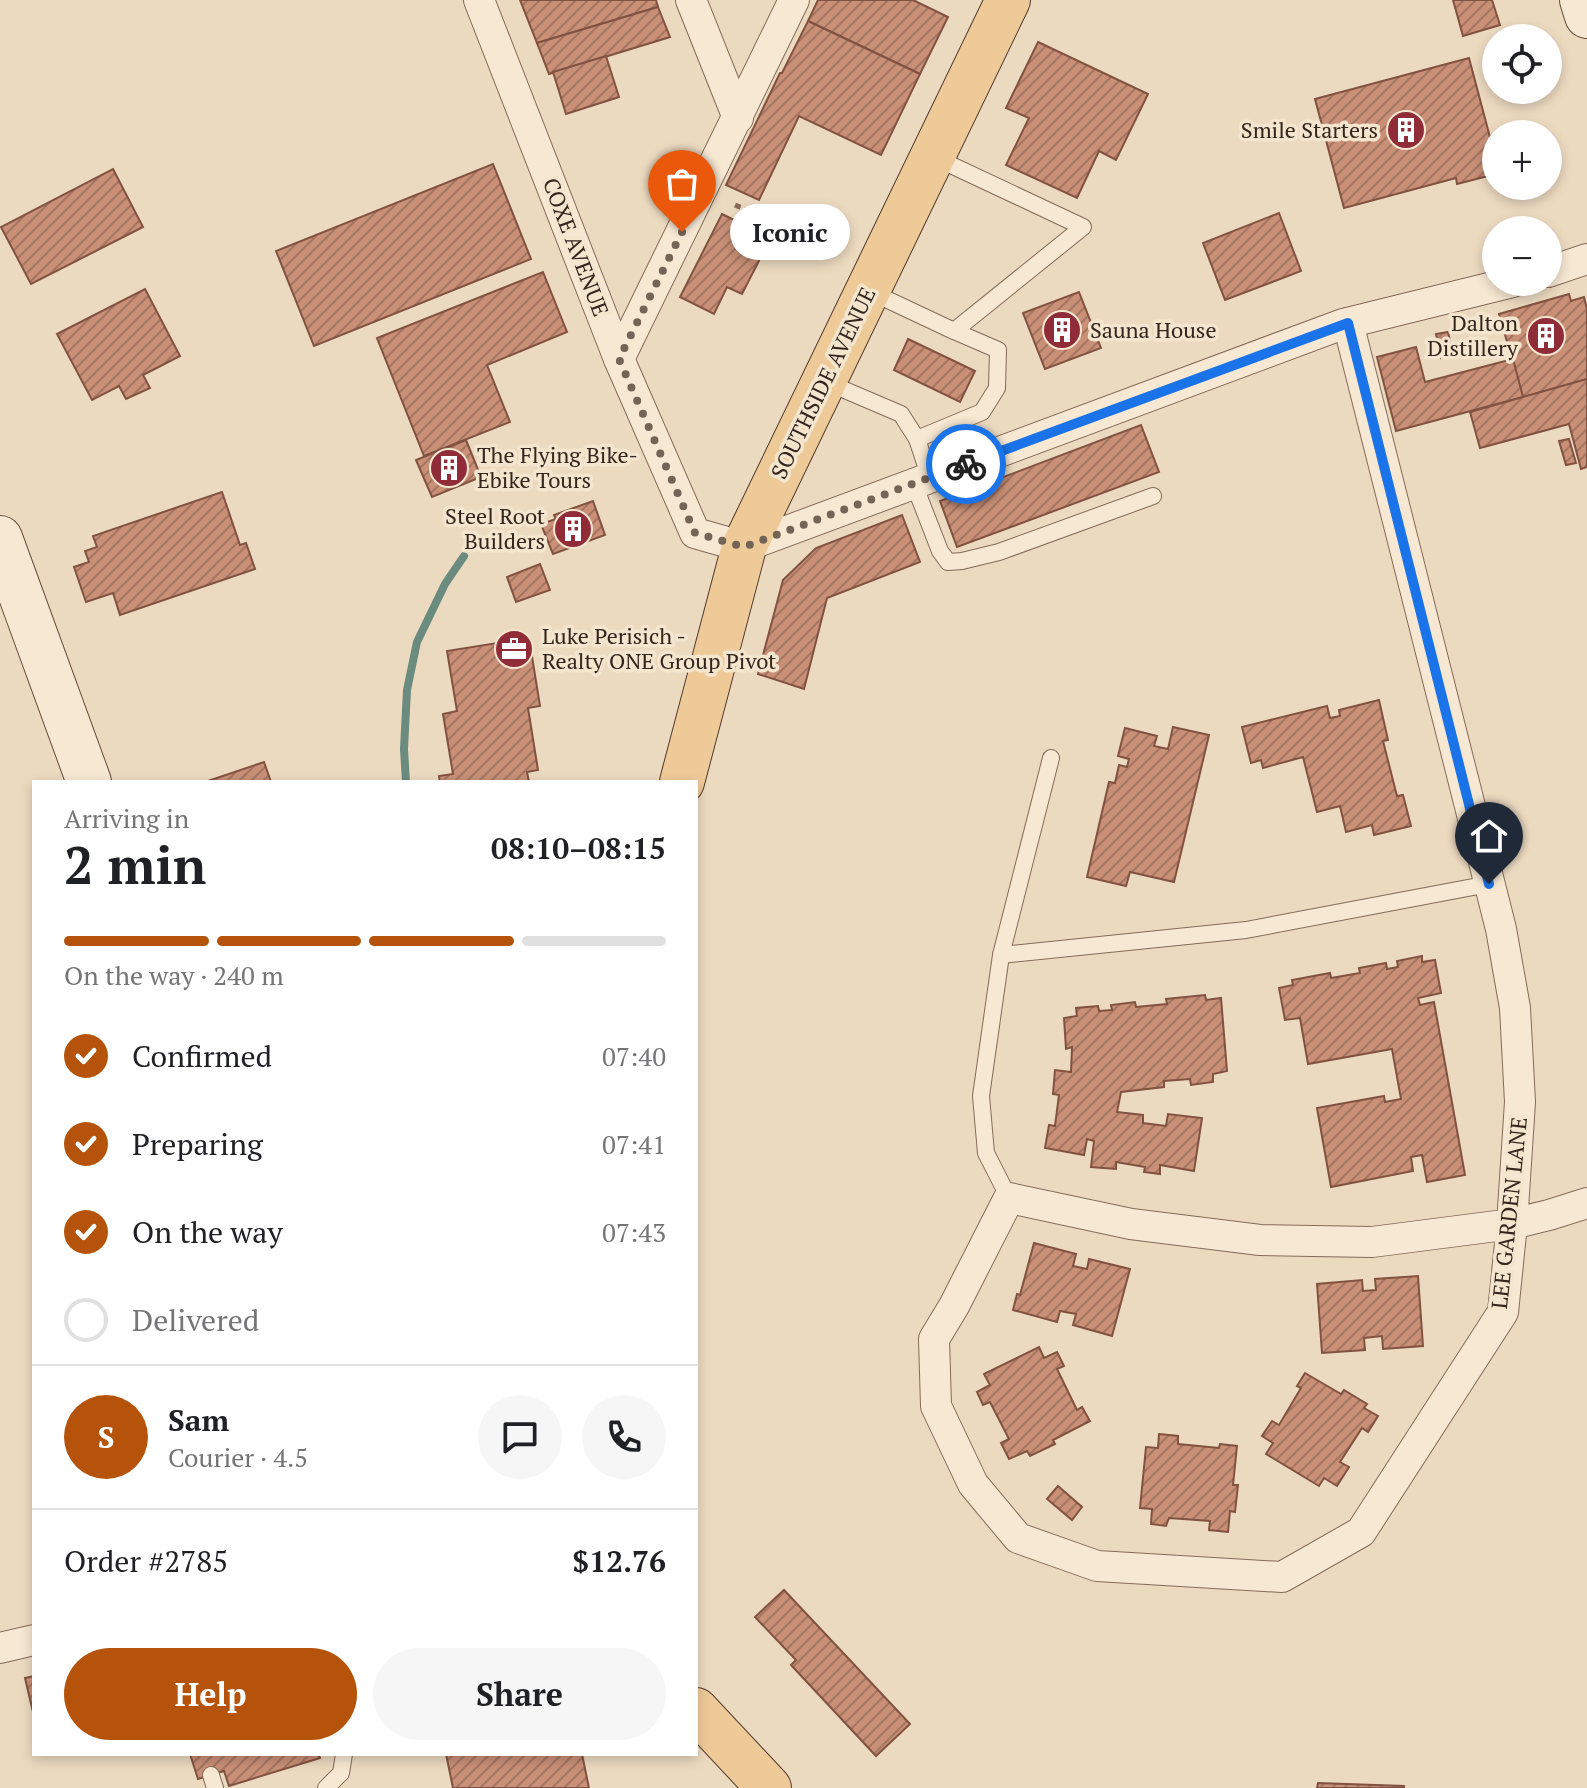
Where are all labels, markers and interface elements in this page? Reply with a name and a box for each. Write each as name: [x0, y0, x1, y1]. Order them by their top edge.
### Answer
map controls: [1482, 24, 1562, 296]
button: locate: [1482, 24, 1562, 104]
building icon: Smile Starters: [1385, 109, 1427, 151]
place label: Smile Starters: [1241, 115, 1378, 144]
button: +: [1482, 120, 1562, 200]
pin: [648, 150, 716, 232]
icon: bag: [660, 162, 704, 206]
street label: COXE AVENUE: [537, 173, 616, 320]
callout: Iconic: [730, 204, 850, 260]
text: Iconic: [752, 215, 828, 249]
button: −: [1482, 216, 1562, 296]
street label: SOUTHSIDE AVENUE: [764, 282, 882, 483]
place label: Dalton Distillery: [1427, 308, 1519, 362]
building icon: Sauna House: [1041, 309, 1083, 351]
place label: Sauna House: [1090, 315, 1216, 344]
building icon: Dalton Distillery: [1525, 315, 1567, 357]
courier: [926, 424, 1006, 504]
place label: The Flying Bike- Ebike Tours: [477, 440, 638, 494]
icon: bike: [944, 442, 988, 486]
building icon: The Flying Bike- Ebike Tours: [428, 447, 470, 489]
place label: Steel Root Builders: [445, 501, 545, 555]
building icon: Steel Root Builders: [552, 508, 594, 550]
place label: Luke Perisich - Realty ONE Group Pivot: [542, 621, 776, 675]
office icon: Luke Perisich - Realty ONE Group Pivot: [493, 628, 535, 670]
text: Arriving in: [64, 801, 189, 835]
pin: [1455, 802, 1523, 884]
icon: home: [1467, 814, 1511, 858]
text: 08:10–08:15: [491, 828, 666, 868]
text: 2 min: [64, 830, 206, 899]
text: On the way · 240 m: [64, 958, 284, 992]
icon: check: [64, 1034, 108, 1078]
text: Confirmed: [132, 1036, 272, 1076]
text: 07:40: [602, 1039, 666, 1073]
street label: LEE GARDEN LANE: [1484, 1115, 1533, 1310]
icon: check: [64, 1122, 108, 1166]
text: Preparing: [132, 1124, 263, 1164]
text: 07:41: [602, 1127, 666, 1161]
icon: check: [64, 1210, 108, 1254]
text: On the way: [132, 1212, 283, 1252]
text: 07:43: [602, 1215, 666, 1249]
text: Delivered: [132, 1300, 259, 1340]
button: chat: [478, 1395, 562, 1479]
button: phone: [582, 1395, 666, 1479]
text: Sam: [168, 1400, 229, 1440]
text: S: [98, 1417, 114, 1457]
text: Courier · 4.5: [168, 1440, 308, 1474]
text: Order #2785: [64, 1541, 228, 1581]
text: $12.76: [572, 1541, 666, 1581]
button: Help: [64, 1648, 357, 1740]
button: Share: [373, 1648, 666, 1740]

